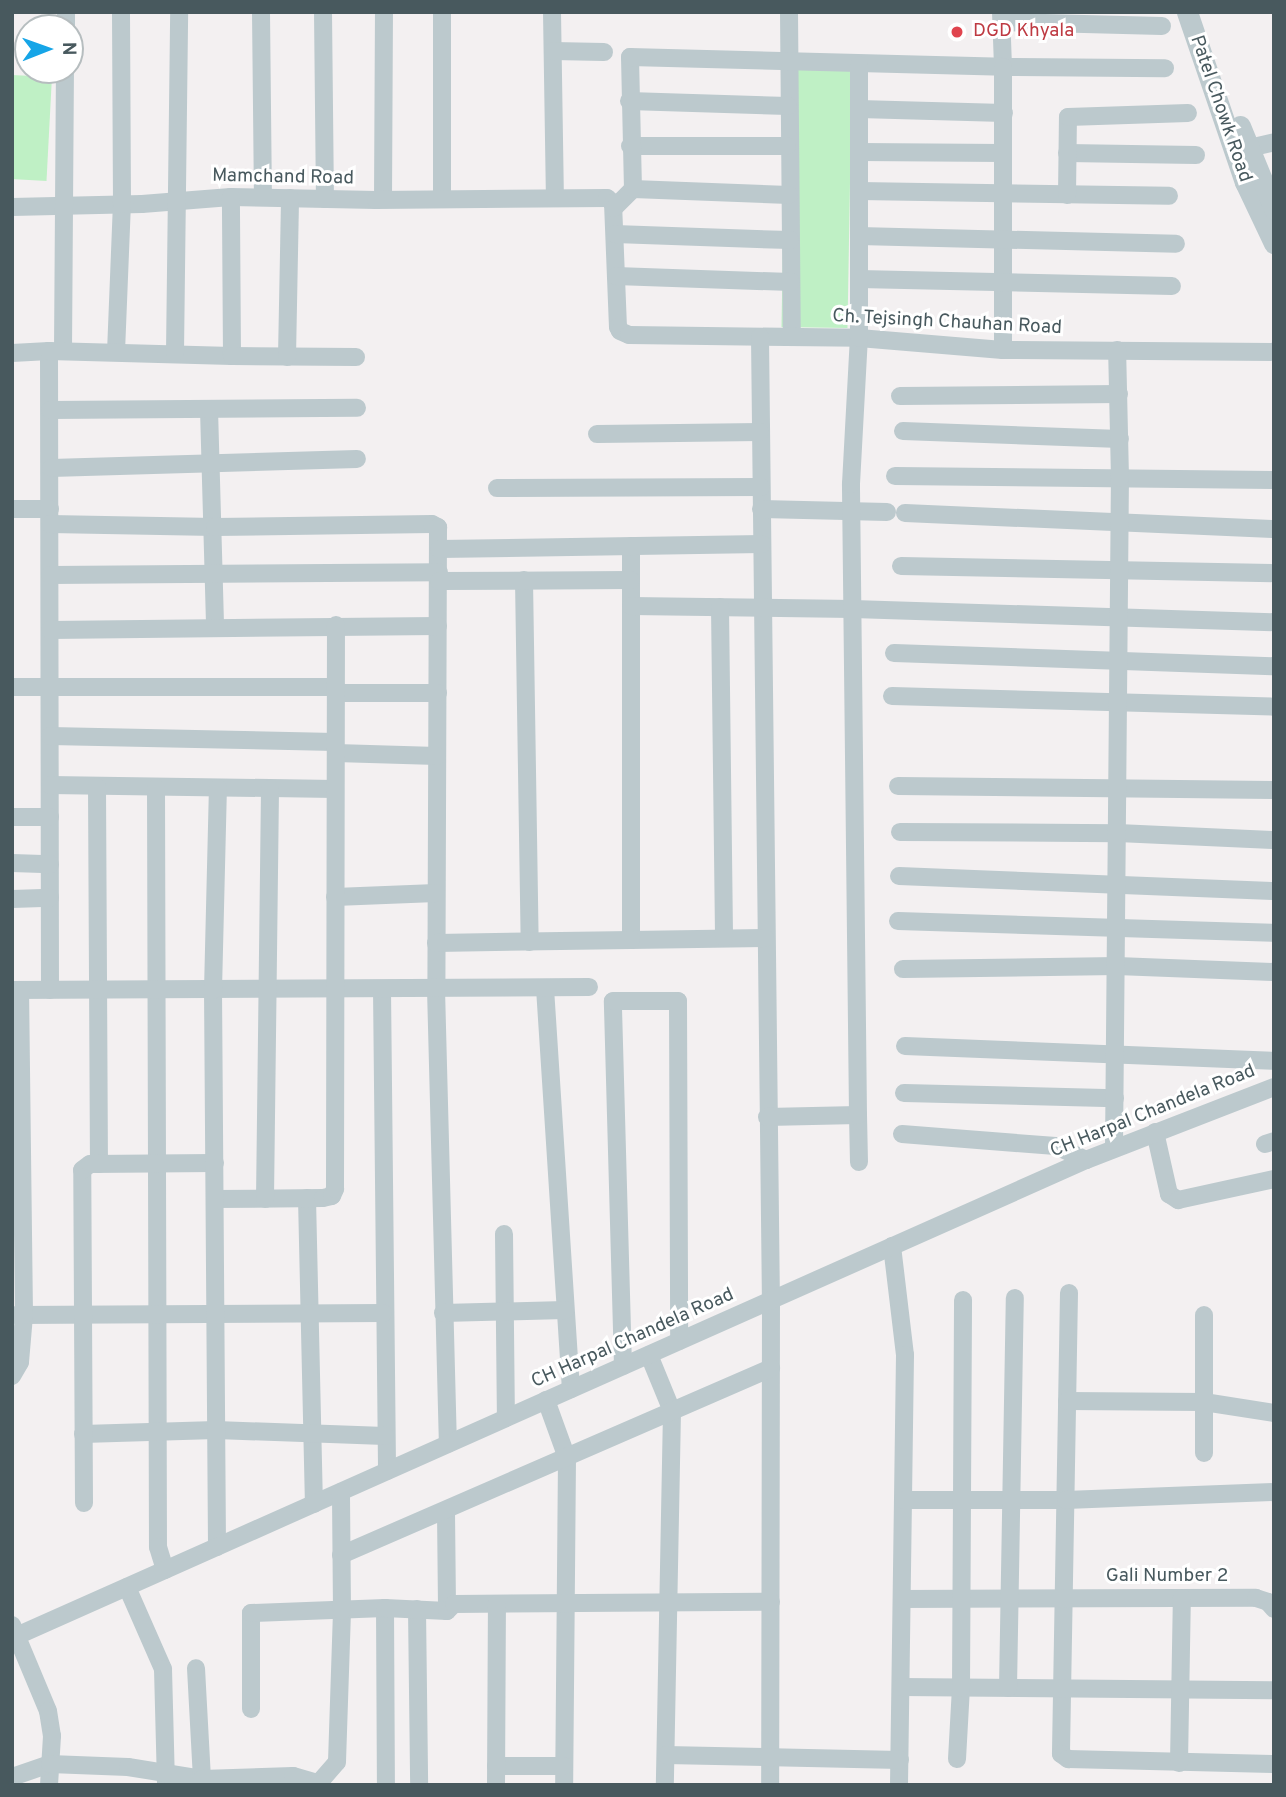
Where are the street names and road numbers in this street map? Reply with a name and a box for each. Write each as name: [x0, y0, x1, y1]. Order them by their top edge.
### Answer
street label: Patel Chowk Road: [1184, 33, 1256, 185]
street label: Mamchand Road: [212, 165, 354, 191]
street label: Ch. Tejsingh Chauhan Road: [831, 306, 1063, 340]
street label: CH Harpal Chandela Road: [1047, 1060, 1259, 1164]
street label: CH Harpal Chandela Road: [528, 1284, 738, 1394]
street label: Gali Number 2: [1106, 1566, 1228, 1588]

